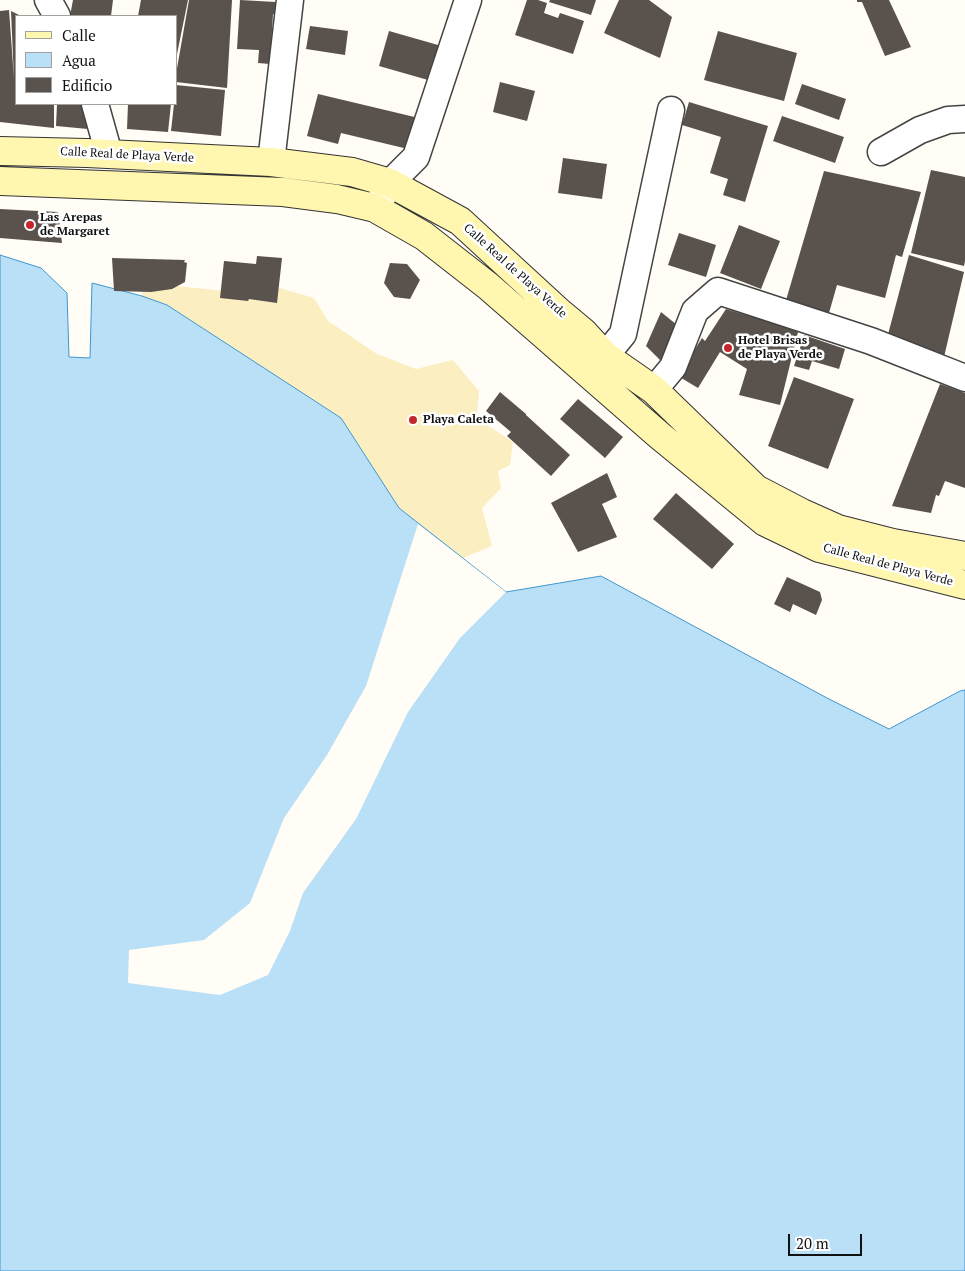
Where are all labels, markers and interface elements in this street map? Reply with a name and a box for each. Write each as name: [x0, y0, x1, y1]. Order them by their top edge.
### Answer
legend: [15, 15, 178, 105]
text: Calle: [62, 25, 96, 45]
text: Agua: [62, 50, 96, 70]
text: Edificio: [62, 75, 112, 95]
street label: Calle Real de Playa Verde: [60, 144, 194, 166]
place label: Las Arepas de Margaret: [40, 211, 110, 239]
marker: Las Arepas de Margaret: [24, 219, 36, 231]
street label: Calle Real de Playa Verde: [460, 221, 570, 321]
place label: Hotel Brisas de Playa Verde: [738, 334, 822, 362]
marker: Hotel Brisas de Playa Verde: [722, 342, 734, 354]
place label: Playa Caleta: [423, 413, 494, 427]
marker: Playa Caleta: [407, 414, 419, 426]
street label: Calle Real de Playa Verde: [821, 541, 955, 589]
scale bar: [790, 1224, 864, 1256]
text: 20 m: [796, 1233, 829, 1253]

